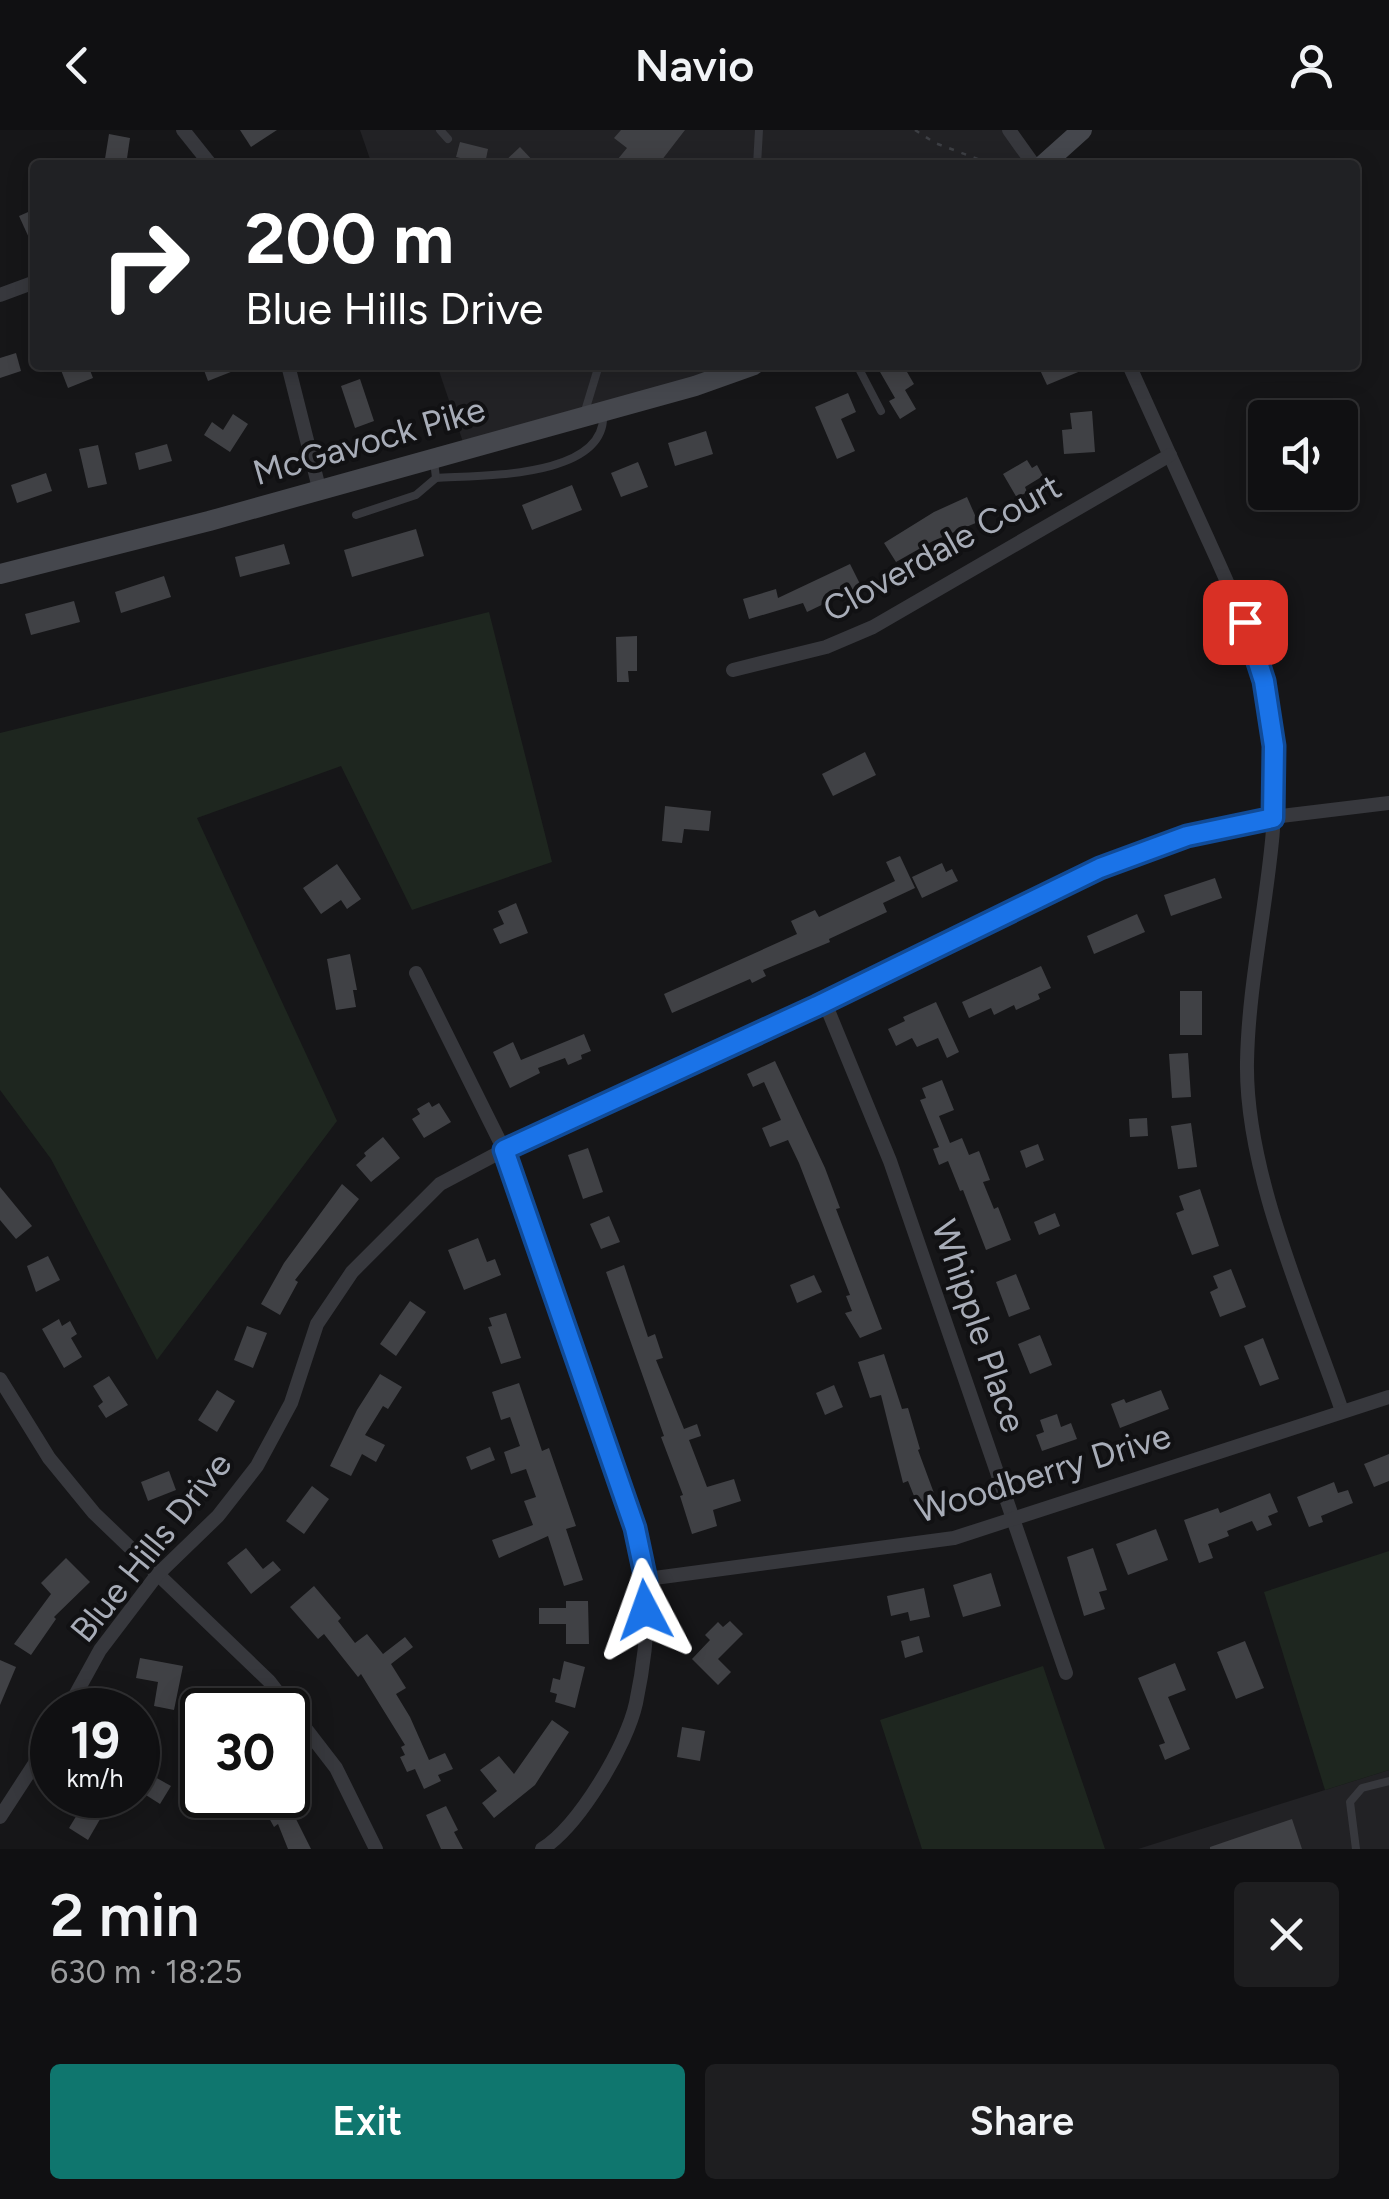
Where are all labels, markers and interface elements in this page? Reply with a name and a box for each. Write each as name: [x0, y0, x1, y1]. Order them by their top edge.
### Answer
icon: back: [50, 38, 105, 93]
text: Navio: [635, 38, 754, 92]
icon: person: [1284, 38, 1339, 93]
text: 200 m: [245, 196, 454, 281]
icon: right: [80, 200, 210, 330]
text: Blue Hills Drive: [245, 281, 543, 335]
street label: McGavock Pike: [248, 388, 490, 494]
map controls: [1248, 400, 1358, 510]
button: sound: [1248, 400, 1358, 510]
street label: Cloverdale Court: [816, 465, 1068, 631]
pin: [1203, 580, 1288, 665]
icon: arrive: [1218, 595, 1273, 650]
street label: Whipple Place: [923, 1214, 1035, 1438]
street label: Woodberry Drive: [910, 1414, 1176, 1532]
street label: Blue Hills Drive: [62, 1444, 240, 1650]
position arrow: [593, 1558, 697, 1662]
speed limit sign: 30: [180, 1688, 310, 1818]
text: 19: [70, 1710, 120, 1771]
text: km/h: [66, 1763, 124, 1793]
text: 2 min: [50, 1879, 199, 1951]
button: close: [1234, 1882, 1339, 1987]
text: 630 m · 18:25: [50, 1953, 242, 1991]
button: Exit: [50, 2064, 685, 2179]
button: Share: [705, 2064, 1339, 2179]

